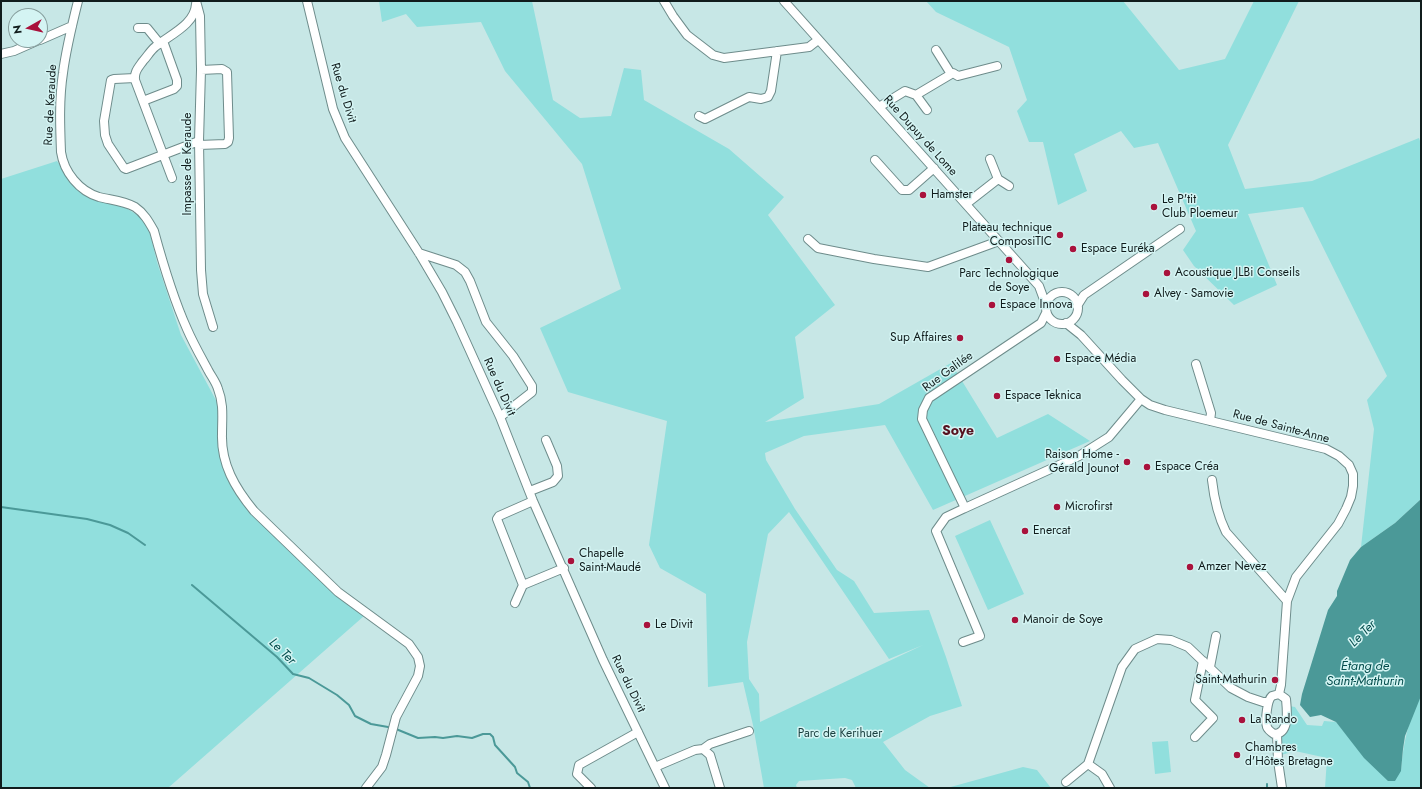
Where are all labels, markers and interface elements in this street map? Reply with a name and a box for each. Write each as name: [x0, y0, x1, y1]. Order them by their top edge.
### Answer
north arrow: [8, 8, 48, 48]
text: N: [9, 24, 26, 35]
street label: Rue du Divit: [327, 61, 359, 125]
street label: Rue de Keraude: [42, 64, 60, 146]
street label: Rue Dupuy de Lome: [880, 93, 960, 179]
street label: Impasse de Keraude: [181, 113, 195, 215]
place label: Hamster: [931, 188, 973, 202]
marker: Hamster: [918, 190, 928, 200]
place label: Le P'tit Club Ploemeur: [1162, 193, 1238, 221]
marker: Le P'tit Club Ploemeur: [1149, 202, 1159, 212]
place label: Plateau technique ComposiTIC: [962, 221, 1052, 249]
marker: Plateau technique ComposiTIC: [1055, 230, 1065, 240]
place label: Espace Euréka: [1081, 242, 1155, 256]
marker: Espace Euréka: [1068, 244, 1078, 254]
marker: Parc Technologique de Soye: [1004, 255, 1014, 265]
place label: Acoustique JLBi Conseils: [1175, 266, 1300, 280]
place label: Parc Technologique de Soye: [959, 267, 1059, 295]
marker: Acoustique JLBi Conseils: [1162, 268, 1172, 278]
place label: Alvey - Samovie: [1154, 287, 1233, 301]
marker: Alvey - Samovie: [1141, 289, 1151, 299]
place label: Espace Innova: [1000, 298, 1073, 312]
marker: Espace Innova: [987, 300, 997, 310]
place label: Sup Affaires: [890, 331, 952, 345]
marker: Sup Affaires: [955, 333, 965, 343]
street label: Rue Galilée: [920, 349, 976, 395]
place label: Espace Média: [1065, 352, 1136, 366]
marker: Espace Média: [1052, 354, 1062, 364]
street label: Rue du Divit: [480, 356, 518, 418]
place label: Espace Teknica: [1005, 389, 1081, 403]
marker: Espace Teknica: [992, 391, 1002, 401]
street label: Rue de Sainte-Anne: [1231, 407, 1331, 447]
district label: Soye: [942, 424, 974, 440]
place label: Raison Home - Gérald Jounot: [1045, 448, 1119, 476]
marker: Raison Home - Gérald Jounot: [1122, 457, 1132, 467]
place label: Espace Créa: [1155, 460, 1219, 474]
marker: Espace Créa: [1142, 462, 1152, 472]
place label: Microfirst: [1065, 500, 1112, 514]
marker: Microfirst: [1052, 502, 1062, 512]
place label: Enercat: [1033, 524, 1070, 538]
marker: Enercat: [1020, 526, 1030, 536]
place label: Chapelle Saint-Maudé: [579, 547, 641, 575]
marker: Chapelle Saint-Maudé: [566, 556, 576, 566]
place label: Amzer Nevez: [1198, 560, 1266, 574]
marker: Amzer Nevez: [1185, 562, 1195, 572]
place label: Manoir de Soye: [1023, 613, 1103, 627]
marker: Manoir de Soye: [1010, 615, 1020, 625]
water label: Le Ter: [1346, 617, 1380, 651]
place label: Le Divit: [655, 618, 693, 632]
marker: Le Divit: [642, 620, 652, 630]
water label: Le Ter: [265, 635, 299, 669]
street label: Rue du Divit: [608, 653, 648, 715]
water label: Étang de Saint-Mathurin: [1326, 659, 1404, 690]
place label: Saint-Mathurin: [1195, 673, 1267, 687]
marker: Saint-Mathurin: [1270, 675, 1280, 685]
place label: La Rando: [1250, 713, 1297, 727]
marker: La Rando: [1237, 715, 1247, 725]
park label: Parc de Kerihuer: [798, 727, 882, 741]
place label: Chambres d'Hôtes Bretagne: [1245, 741, 1333, 769]
marker: Chambres d'Hôtes Bretagne: [1232, 750, 1242, 760]

